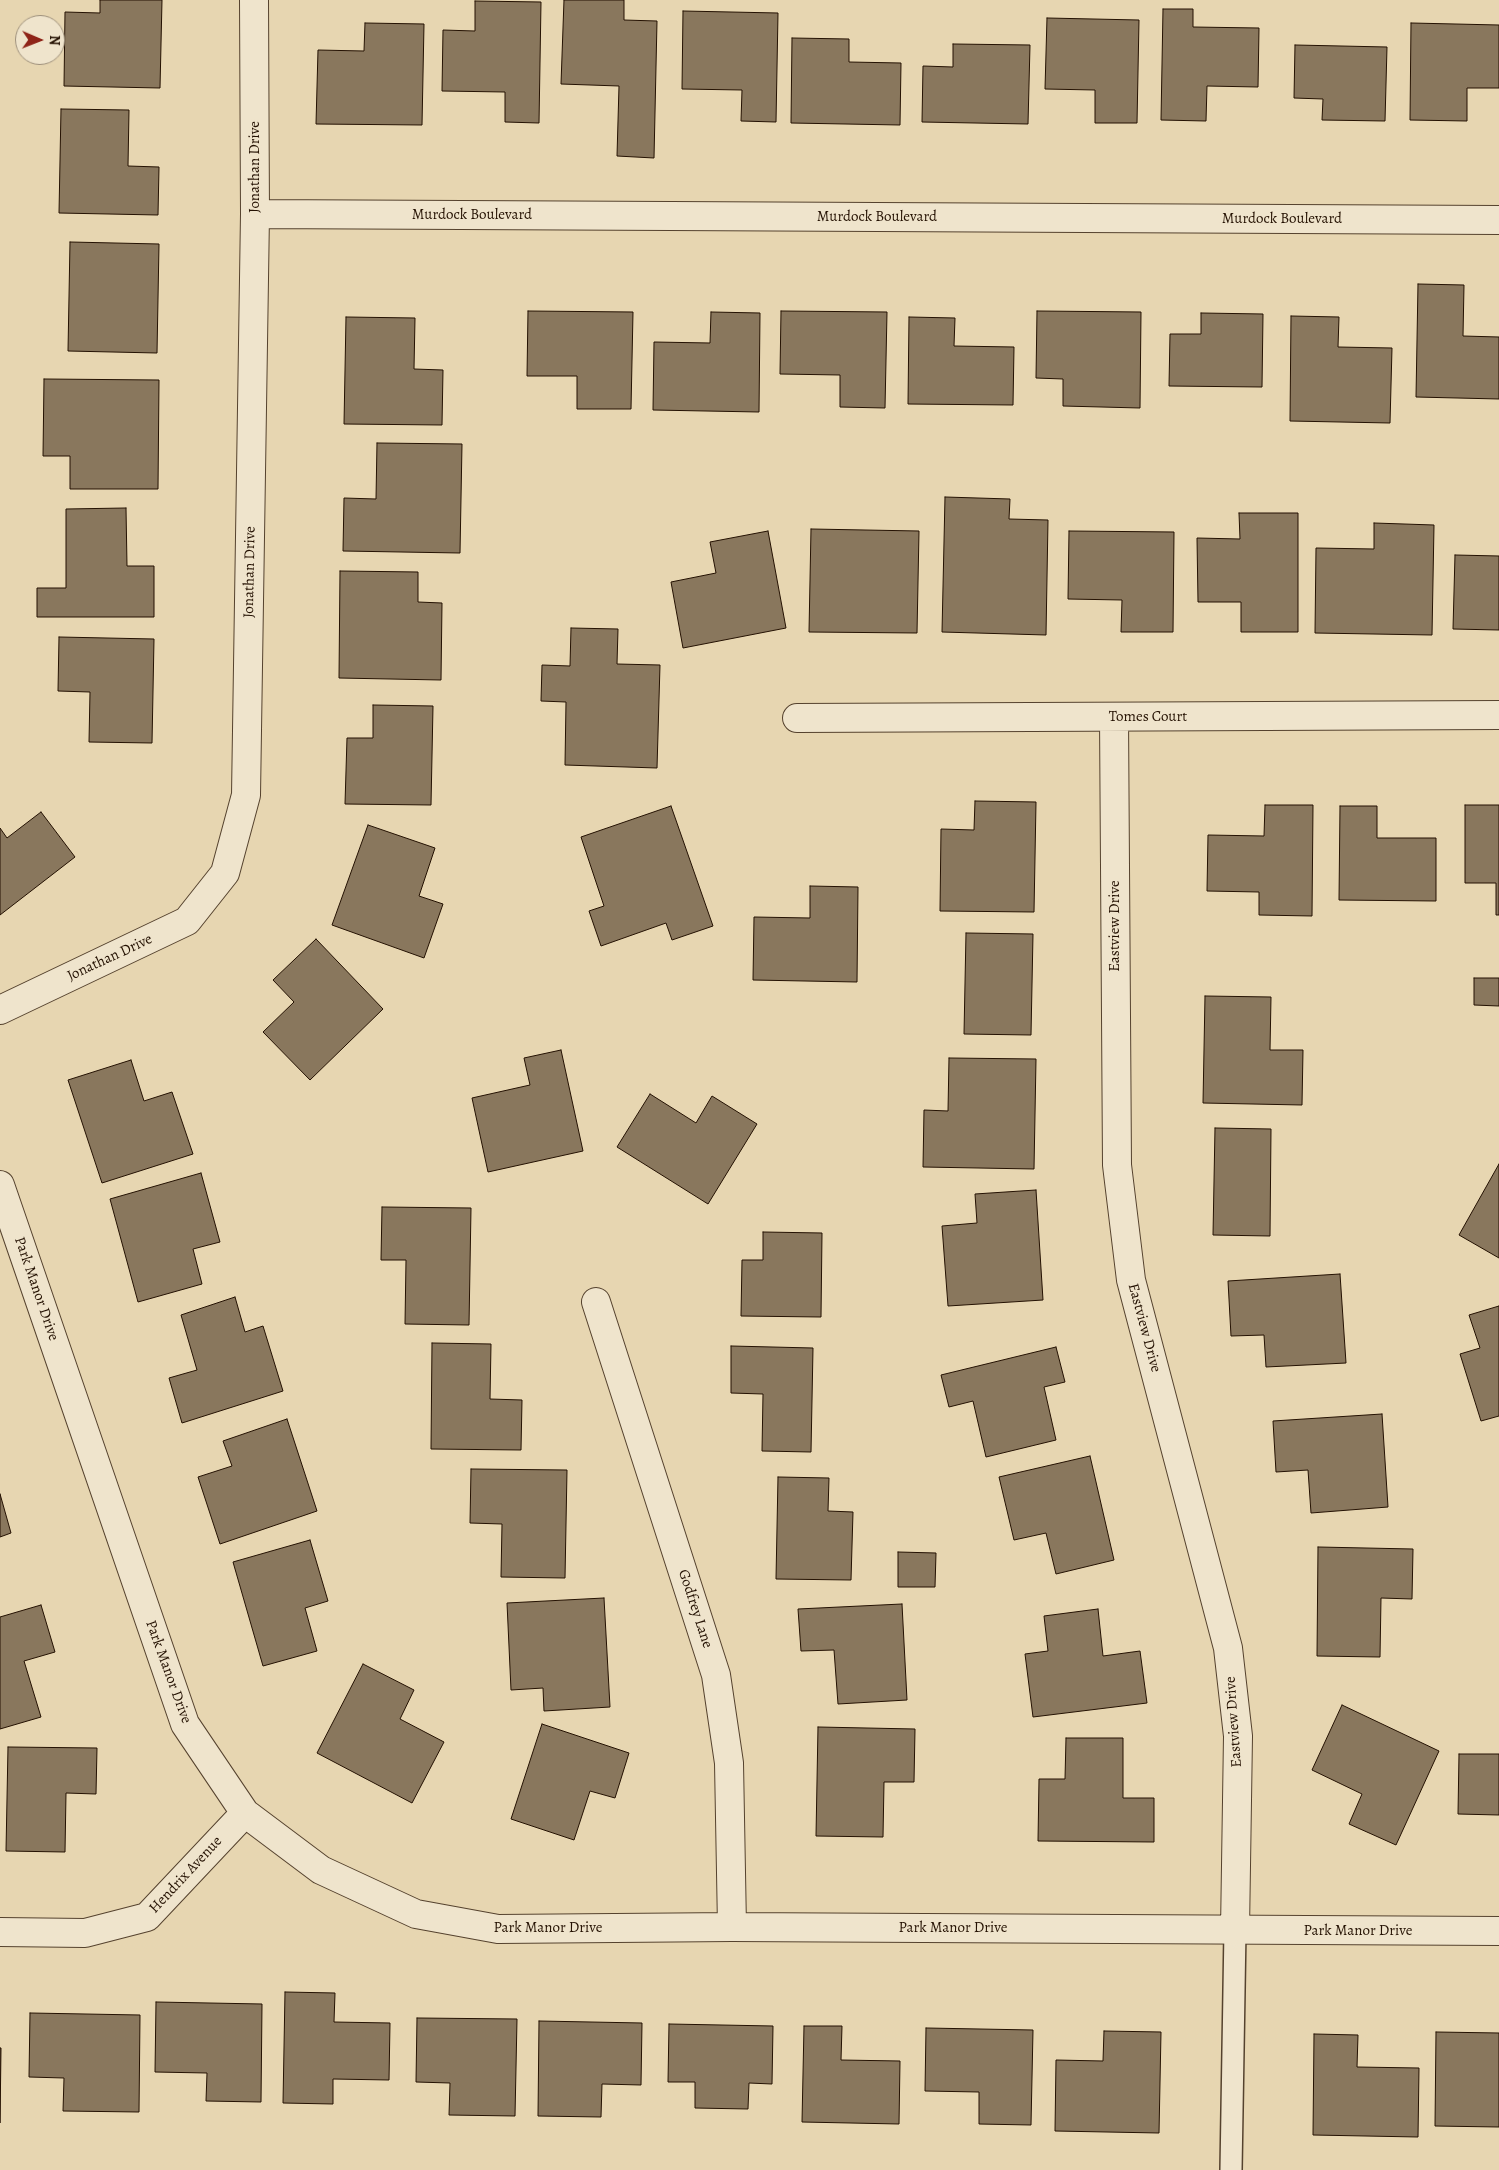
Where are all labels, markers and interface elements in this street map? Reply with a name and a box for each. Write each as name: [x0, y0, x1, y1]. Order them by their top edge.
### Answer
north arrow: [15, 15, 65, 65]
text: N: [45, 35, 64, 46]
street label: Jonathan Drive: [246, 121, 264, 213]
street label: Murdock Boulevard: [412, 206, 532, 224]
street label: Murdock Boulevard: [817, 208, 937, 226]
street label: Murdock Boulevard: [1222, 210, 1342, 228]
street label: Jonathan Drive: [240, 526, 260, 618]
street label: Tomes Court: [1109, 708, 1187, 726]
street label: Eastview Drive: [1106, 880, 1124, 972]
street label: Jonathan Drive: [65, 930, 155, 986]
street label: Park Manor Drive: [10, 1235, 62, 1343]
street label: Eastview Drive: [1123, 1282, 1165, 1374]
street label: Godfrey Lane: [674, 1567, 716, 1651]
street label: Park Manor Drive: [141, 1618, 195, 1726]
street label: Eastview Drive: [1222, 1676, 1246, 1768]
street label: Hendrix Avenue: [146, 1833, 226, 1917]
street label: Park Manor Drive: [494, 1919, 602, 1937]
street label: Park Manor Drive: [899, 1919, 1007, 1937]
street label: Park Manor Drive: [1304, 1922, 1412, 1940]

